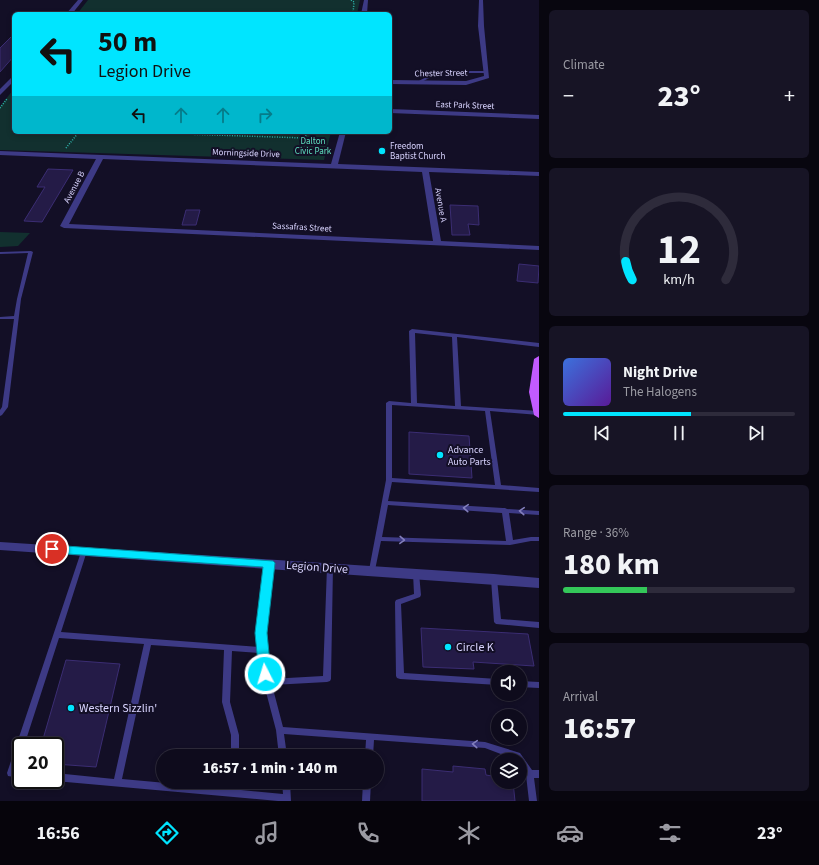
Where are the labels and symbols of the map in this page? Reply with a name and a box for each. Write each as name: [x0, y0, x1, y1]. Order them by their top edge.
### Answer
street label: Chester Street: [414, 67, 468, 80]
street label: East Park Street: [435, 98, 495, 113]
park label: Dalton Civic Park: [295, 135, 332, 158]
place label: Freedom Baptist Church: [390, 140, 445, 163]
street label: Morningside Drive: [212, 146, 281, 161]
marker: Freedom Baptist Church: [377, 146, 387, 156]
street label: Avenue B: [61, 169, 88, 206]
street label: Avenue A: [431, 187, 450, 223]
street label: Sassafras Street: [272, 219, 332, 236]
place label: Advance Auto Parts: [448, 443, 491, 469]
marker: Advance Auto Parts: [435, 450, 445, 460]
one-way arrow: [463, 503, 469, 512]
one-way arrow: [519, 507, 525, 516]
pin: [35, 532, 69, 566]
one-way arrow: [400, 536, 406, 544]
street label: Legion Drive: [285, 557, 349, 578]
place label: Circle K: [456, 639, 494, 656]
marker: Circle K: [443, 642, 453, 652]
position arrow: [244, 653, 286, 695]
place label: Western Sizzlin': [79, 700, 157, 717]
marker: Western Sizzlin': [66, 703, 76, 713]
speed limit sign: 20: [12, 737, 64, 789]
one-way arrow: [472, 740, 478, 749]

